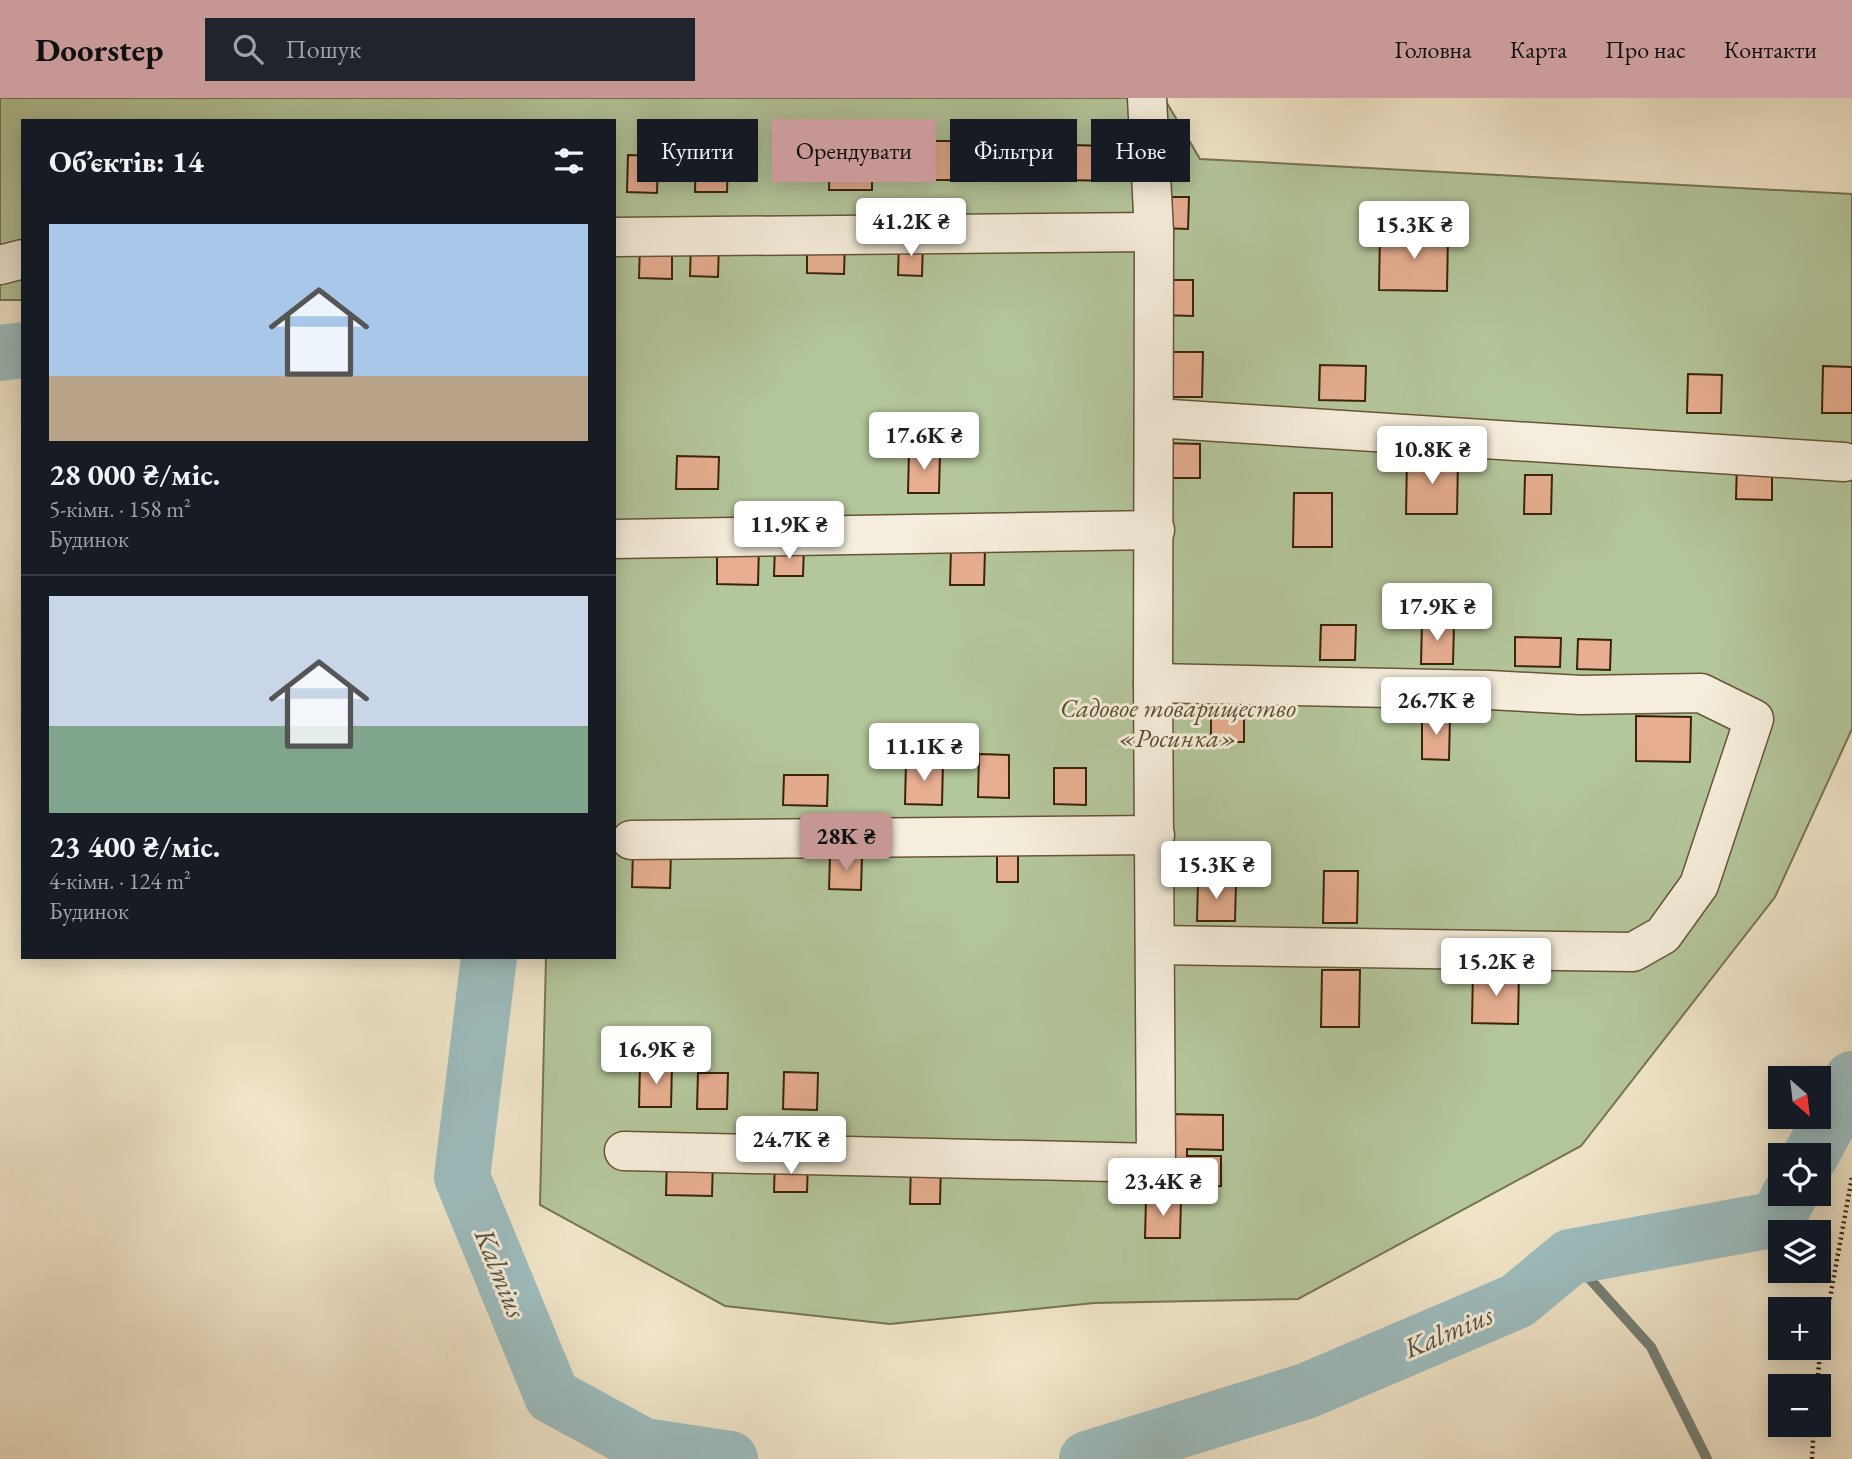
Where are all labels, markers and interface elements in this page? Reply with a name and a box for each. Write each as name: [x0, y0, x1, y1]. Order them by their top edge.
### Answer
search box: [205, 18, 695, 81]
text: Doorstep: [35, 28, 163, 71]
icon: search: [229, 30, 267, 68]
text: Пошук: [285, 32, 362, 66]
text: Головна: [1394, 34, 1472, 65]
text: Карта: [1510, 34, 1567, 65]
text: Про нас: [1605, 34, 1686, 65]
text: Контакти: [1724, 34, 1817, 65]
chip: Купити: [637, 119, 758, 182]
chip: Орендувати: [772, 119, 936, 182]
chip: Фільтри: [950, 119, 1077, 182]
chip: Нове: [1091, 119, 1190, 182]
text: Об’єктів: 14: [49, 142, 204, 181]
icon: filters: [550, 142, 588, 180]
pin: 41.2K ₴: [846, 198, 976, 258]
pin: 15.3K ₴: [1349, 202, 1479, 261]
text: 41.2K ₴: [872, 206, 950, 236]
text: 15.3K ₴: [1375, 209, 1453, 239]
icon: home: [256, 269, 382, 395]
pin: 17.6K ₴: [859, 412, 989, 472]
text: 17.6K ₴: [885, 420, 963, 450]
pin: 10.8K ₴: [1367, 426, 1497, 486]
text: 10.8K ₴: [1393, 434, 1471, 464]
text: 28 000 ₴/міс.: [49, 455, 220, 494]
text: 5-кімн. · 158 m²: [49, 494, 191, 524]
pin: 11.9K ₴: [724, 502, 854, 561]
text: 11.9K ₴: [750, 509, 828, 539]
text: Будинок: [49, 524, 129, 554]
pin: 17.9K ₴: [1372, 584, 1502, 643]
text: 17.9K ₴: [1398, 591, 1476, 621]
icon: home: [256, 641, 382, 767]
pin: 26.7K ₴: [1371, 678, 1501, 737]
text: 26.7K ₴: [1397, 685, 1475, 715]
park label: Садовое товарищество «Росинка»: [1060, 691, 1296, 755]
pin: 11.1K ₴: [859, 724, 989, 783]
text: 11.1K ₴: [885, 731, 963, 761]
pin: 28K ₴: [797, 814, 895, 873]
text: 28K ₴: [816, 821, 876, 851]
text: 23 400 ₴/міс.: [49, 827, 220, 866]
pin: 15.3K ₴: [1151, 842, 1281, 901]
text: 15.3K ₴: [1177, 849, 1255, 879]
text: 4-кімн. · 124 m²: [49, 866, 191, 896]
text: Будинок: [49, 896, 129, 926]
pin: 15.2K ₴: [1431, 939, 1561, 998]
text: 15.2K ₴: [1457, 946, 1535, 976]
pin: 16.9K ₴: [591, 1026, 721, 1086]
text: 16.9K ₴: [617, 1034, 695, 1064]
north arrow: [1768, 1066, 1830, 1129]
map controls: [1768, 1066, 1831, 1437]
pin: 24.7K ₴: [726, 1116, 856, 1176]
text: 24.7K ₴: [752, 1124, 830, 1154]
button: locate: [1768, 1143, 1831, 1206]
pin: 23.4K ₴: [1098, 1158, 1228, 1218]
text: 23.4K ₴: [1124, 1166, 1202, 1196]
button: layers: [1768, 1220, 1831, 1283]
water label: Kalmius: [467, 1222, 535, 1323]
water label: Kalmius: [1397, 1296, 1498, 1366]
button: +: [1768, 1297, 1831, 1360]
button: −: [1768, 1374, 1831, 1437]

